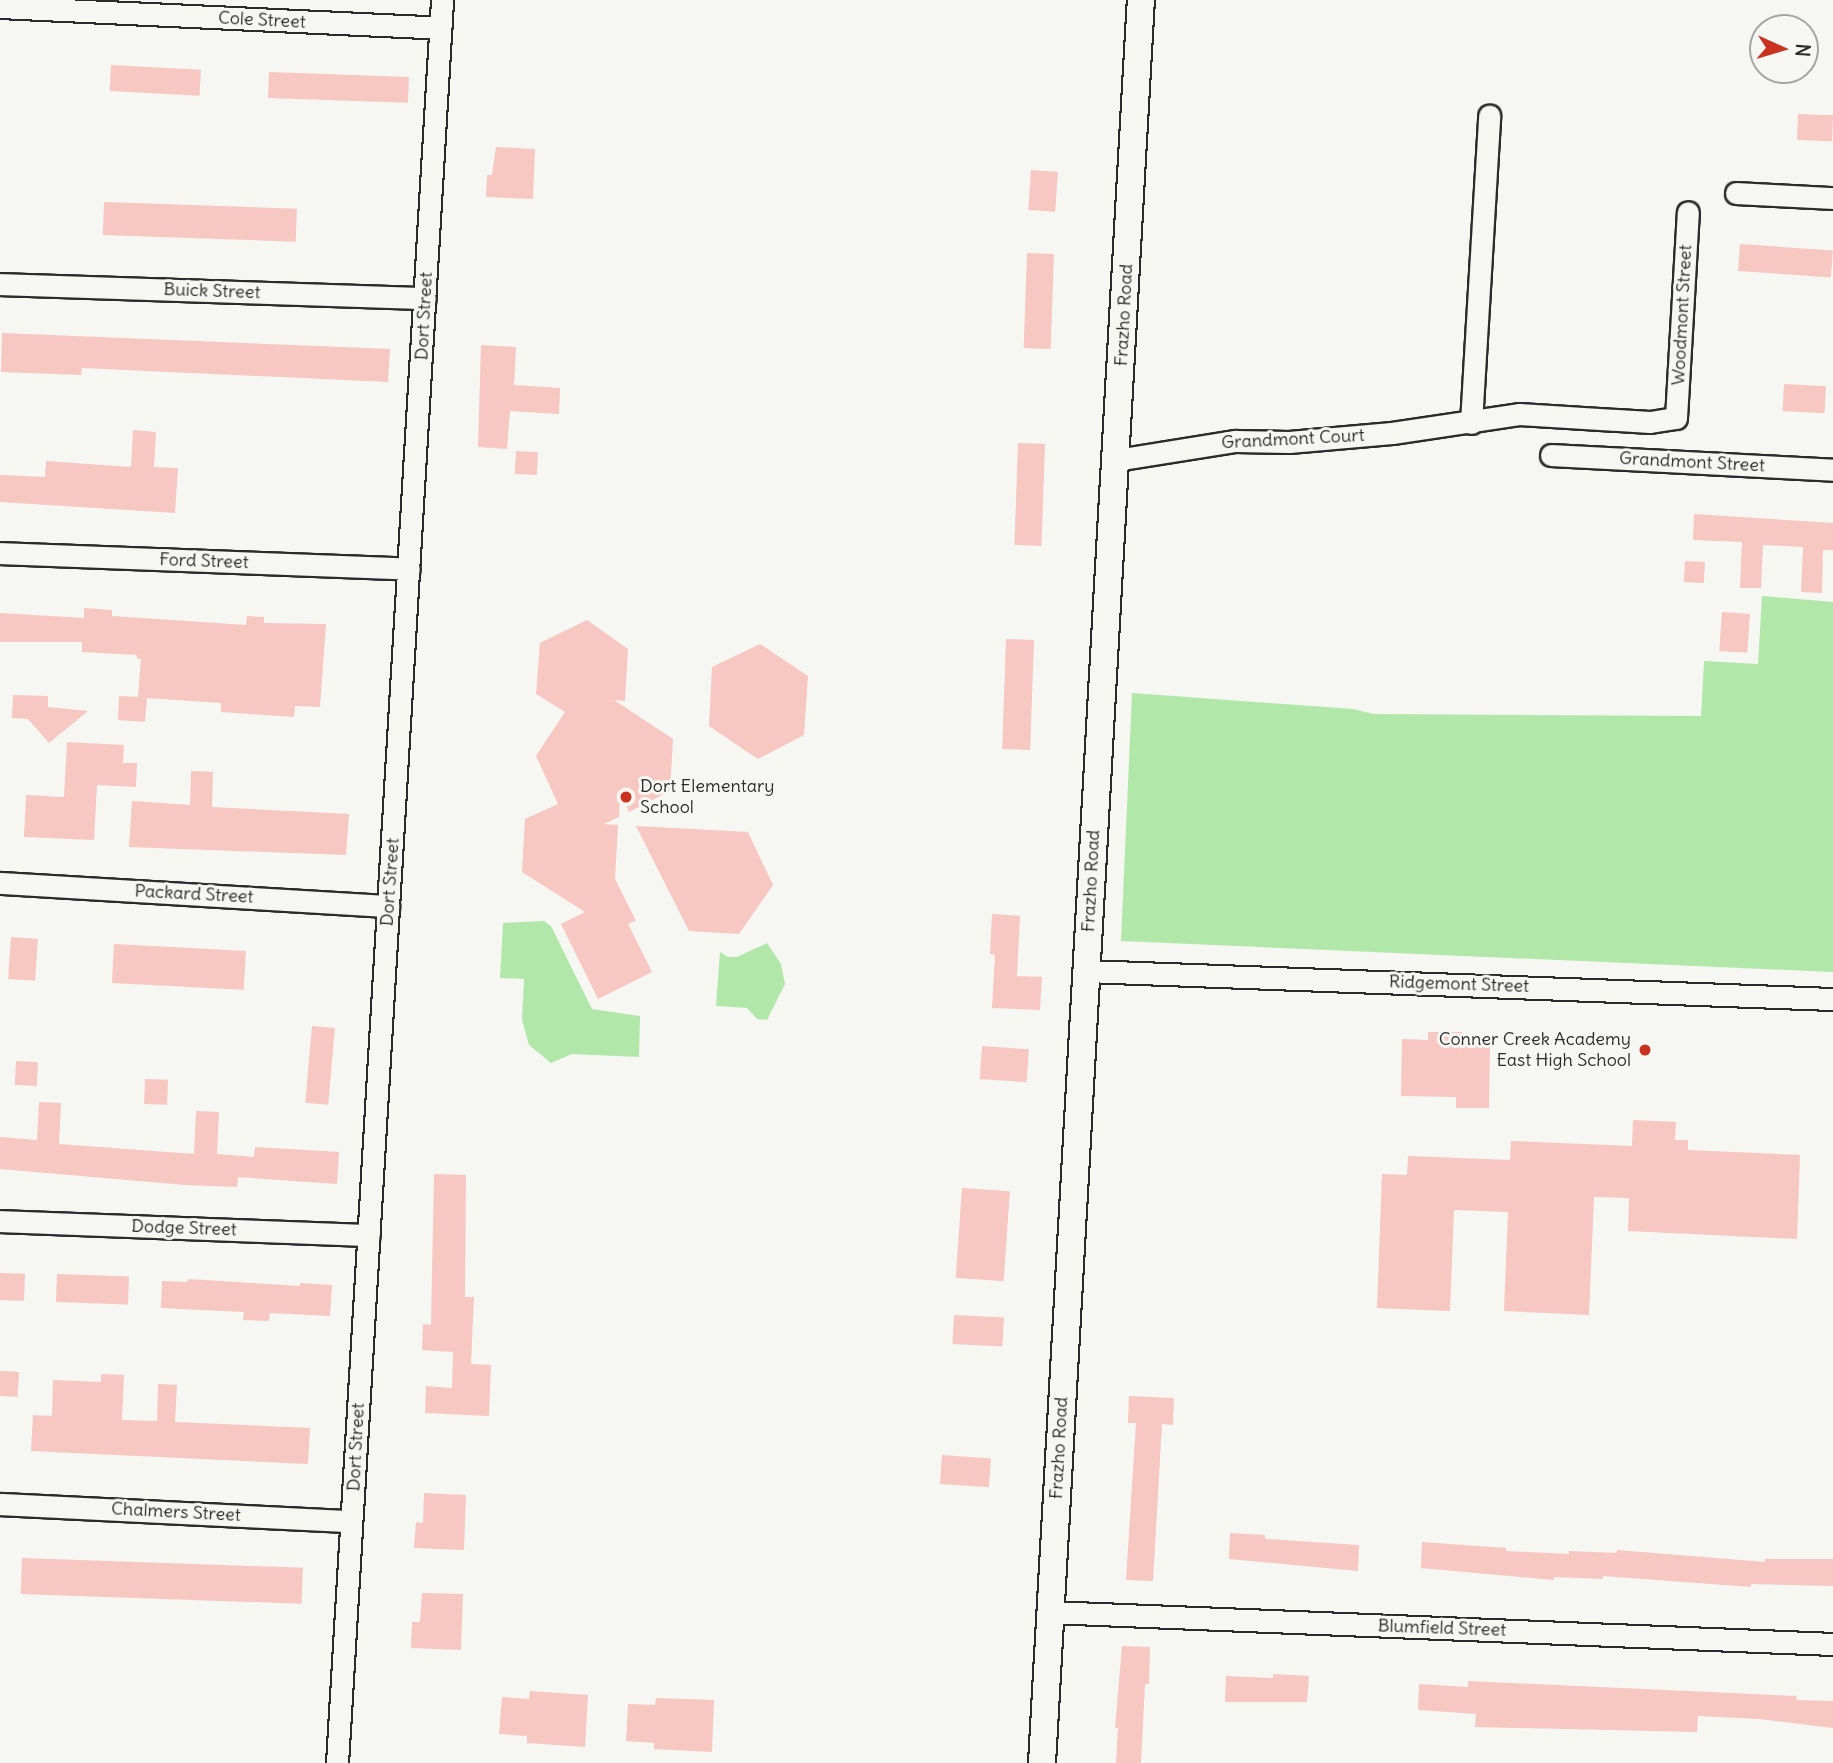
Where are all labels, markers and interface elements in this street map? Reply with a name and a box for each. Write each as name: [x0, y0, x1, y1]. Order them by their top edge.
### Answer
street label: Cole Street: [218, 7, 306, 33]
north arrow: [1749, 14, 1819, 84]
text: N: [1791, 43, 1815, 58]
street label: Woodmont Street: [1668, 244, 1696, 386]
street label: Frazho Road: [1111, 263, 1137, 367]
street label: Dort Street: [411, 271, 437, 361]
street label: Buick Street: [163, 279, 261, 303]
street label: Grandmont Court: [1221, 424, 1365, 454]
street label: Grandmont Street: [1619, 447, 1765, 477]
street label: Ford Street: [159, 549, 249, 573]
place label: Dort Elementary School: [640, 776, 775, 818]
marker: Dort Elementary School: [618, 789, 634, 805]
street label: Frazho Road: [1078, 829, 1104, 933]
street label: Dort Street: [376, 837, 404, 927]
street label: Packard Street: [134, 880, 254, 908]
street label: Ridgemont Street: [1388, 971, 1530, 997]
place label: Conner Creek Academy East High School: [1439, 1029, 1631, 1072]
marker: Conner Creek Academy East High School: [1637, 1042, 1653, 1058]
street label: Dodge Street: [131, 1215, 237, 1241]
street label: Frazho Road: [1046, 1396, 1072, 1500]
street label: Dort Street: [343, 1402, 369, 1492]
street label: Chalmers Street: [111, 1498, 241, 1526]
street label: Blumfield Street: [1377, 1615, 1507, 1641]

